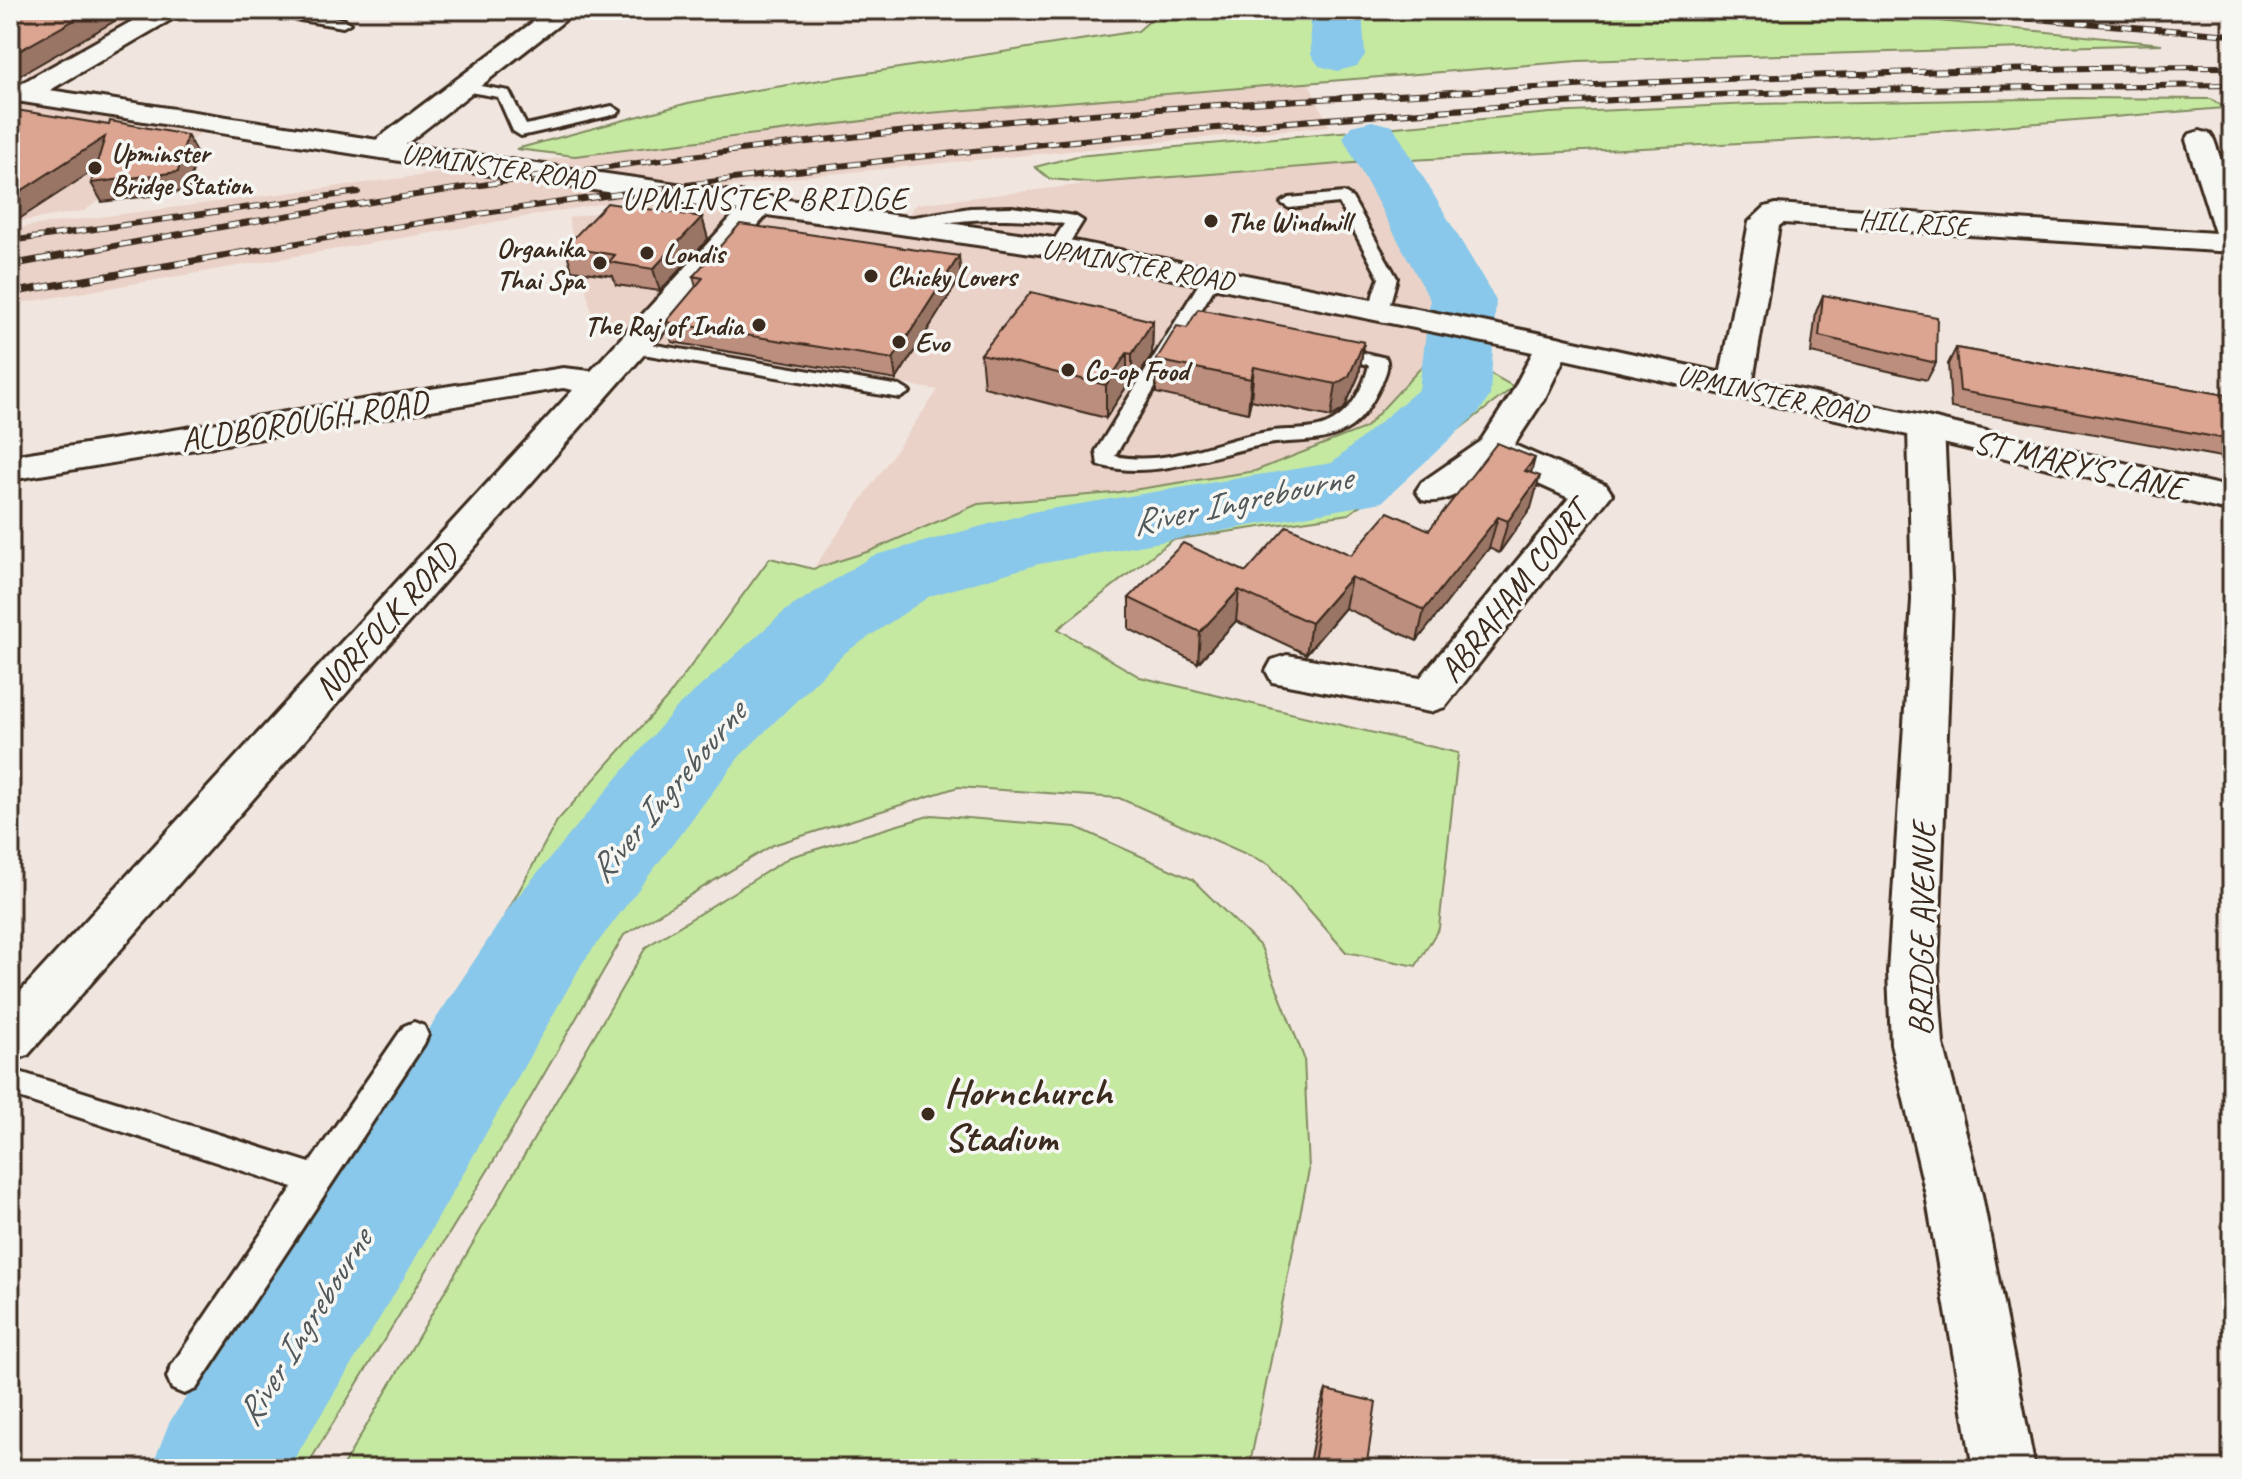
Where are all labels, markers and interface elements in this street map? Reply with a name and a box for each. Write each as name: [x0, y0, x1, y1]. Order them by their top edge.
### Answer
place label: Upminster Bridge Station: [111, 135, 254, 202]
street label: UPMINSTER ROAD: [399, 136, 598, 198]
marker: Upminster Bridge Station: [86, 159, 104, 177]
district label: UPMINSTER BRIDGE: [622, 178, 910, 219]
street label: HILL RISE: [1858, 201, 1974, 244]
place label: The Windmill: [1227, 204, 1356, 239]
marker: The Windmill: [1202, 212, 1220, 230]
place label: Organika Thai Spa: [496, 230, 586, 297]
street label: UPMINSTER ROAD: [1039, 230, 1238, 299]
place label: Londis: [663, 236, 728, 271]
marker: Londis: [638, 244, 656, 262]
marker: Organika Thai Spa: [591, 254, 609, 272]
place label: Chicky Lovers: [887, 259, 1020, 294]
marker: Chicky Lovers: [862, 267, 880, 285]
place label: The Raj of India: [585, 308, 746, 343]
marker: The Raj of India: [750, 316, 768, 334]
place label: Evo: [915, 325, 951, 360]
marker: Evo: [890, 333, 908, 351]
place label: Co-op Food: [1084, 353, 1193, 388]
street label: UPMINSTER ROAD: [1674, 357, 1873, 432]
marker: Co-op Food: [1059, 361, 1077, 379]
street label: ALDBOROUGH ROAD: [177, 379, 433, 461]
street label: ST MARY'S LANE: [1969, 419, 2193, 511]
water label: River Ingrebourne: [1128, 453, 1360, 546]
street label: ABRAHAM COURT: [1429, 487, 1602, 691]
street label: NORFOLK ROAD: [304, 532, 469, 708]
water label: River Ingrebourne: [578, 688, 759, 892]
street label: BRIDGE AVENUE: [1898, 818, 1945, 1036]
place label: Hornchurch Stadium: [944, 1067, 1114, 1163]
marker: Hornchurch Stadium: [919, 1105, 937, 1123]
water label: River Ingrebourne: [225, 1217, 385, 1434]

